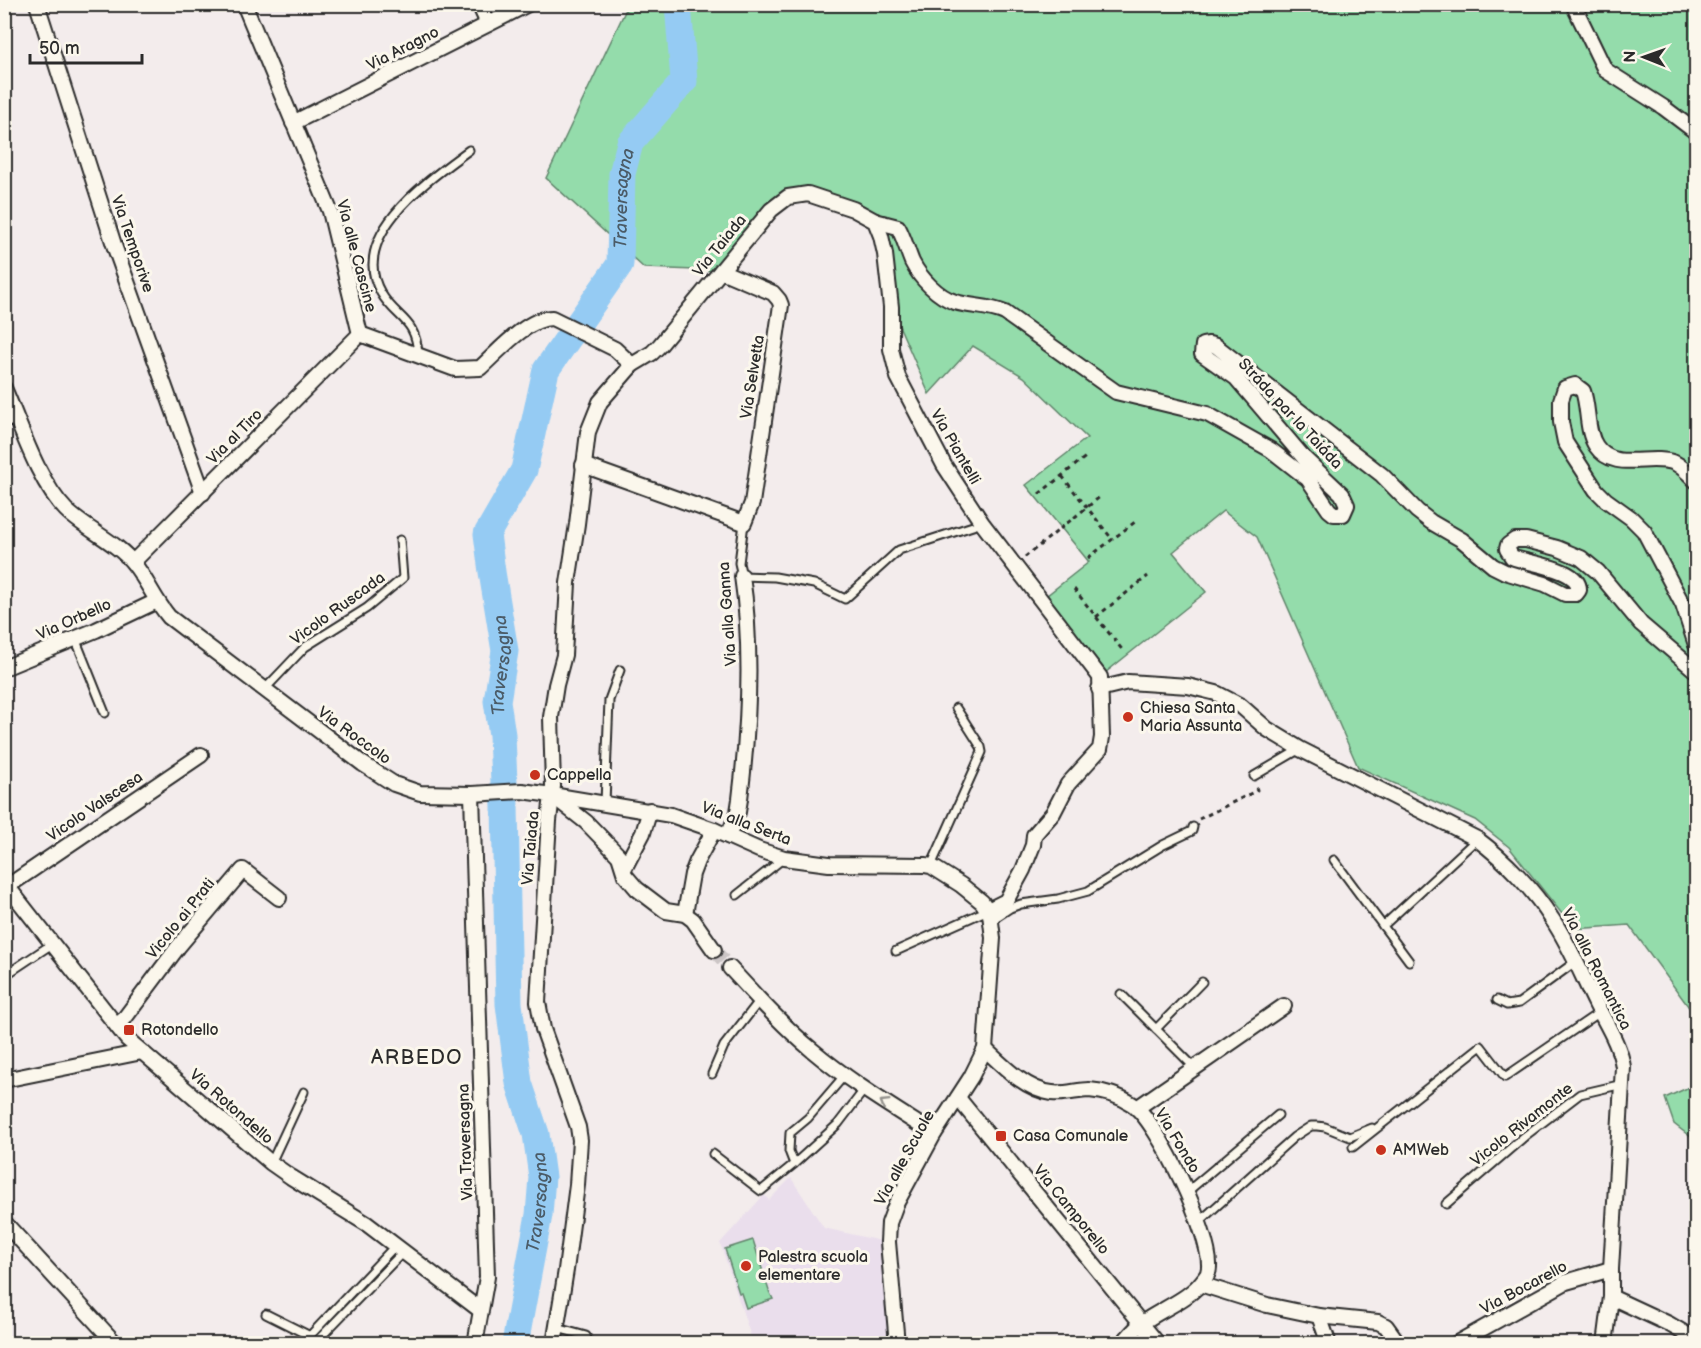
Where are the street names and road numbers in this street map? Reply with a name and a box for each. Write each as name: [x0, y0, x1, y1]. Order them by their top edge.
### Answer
street label: Via Aragno: [364, 23, 442, 75]
street label: Via Temporive: [106, 193, 158, 296]
street label: Via alle Cascine: [332, 198, 380, 315]
street label: Via Taiada: [689, 211, 751, 281]
street label: Via Selvetta: [737, 334, 769, 420]
street label: Stráda par la Taiáda: [1234, 355, 1346, 473]
street label: Via al Tiro: [203, 405, 267, 469]
street label: Via Piantelli: [926, 406, 984, 488]
street label: Via alla Ganna: [715, 561, 741, 667]
street label: Vicolo Ruscada: [287, 568, 389, 650]
street label: Via Orbello: [34, 595, 114, 645]
street label: Via Roccolo: [314, 703, 394, 769]
street label: Vicolo Valscesa: [43, 768, 147, 846]
street label: Via alla Serta: [698, 798, 794, 850]
street label: Via Taiada: [518, 810, 544, 886]
street label: Vicolo ai Prati: [143, 875, 219, 963]
street label: Via alla Romantica: [1557, 905, 1635, 1033]
street label: Via Rotondello: [185, 1066, 277, 1148]
street label: Vicolo Rivamonte: [1467, 1079, 1577, 1171]
street label: Via Traversagna: [454, 1083, 478, 1201]
street label: Via Fondo: [1150, 1105, 1204, 1177]
street label: Via alle Scuole: [871, 1107, 939, 1209]
street label: Via Camporello: [1029, 1161, 1113, 1259]
street label: Via Bocarello: [1477, 1257, 1571, 1319]

